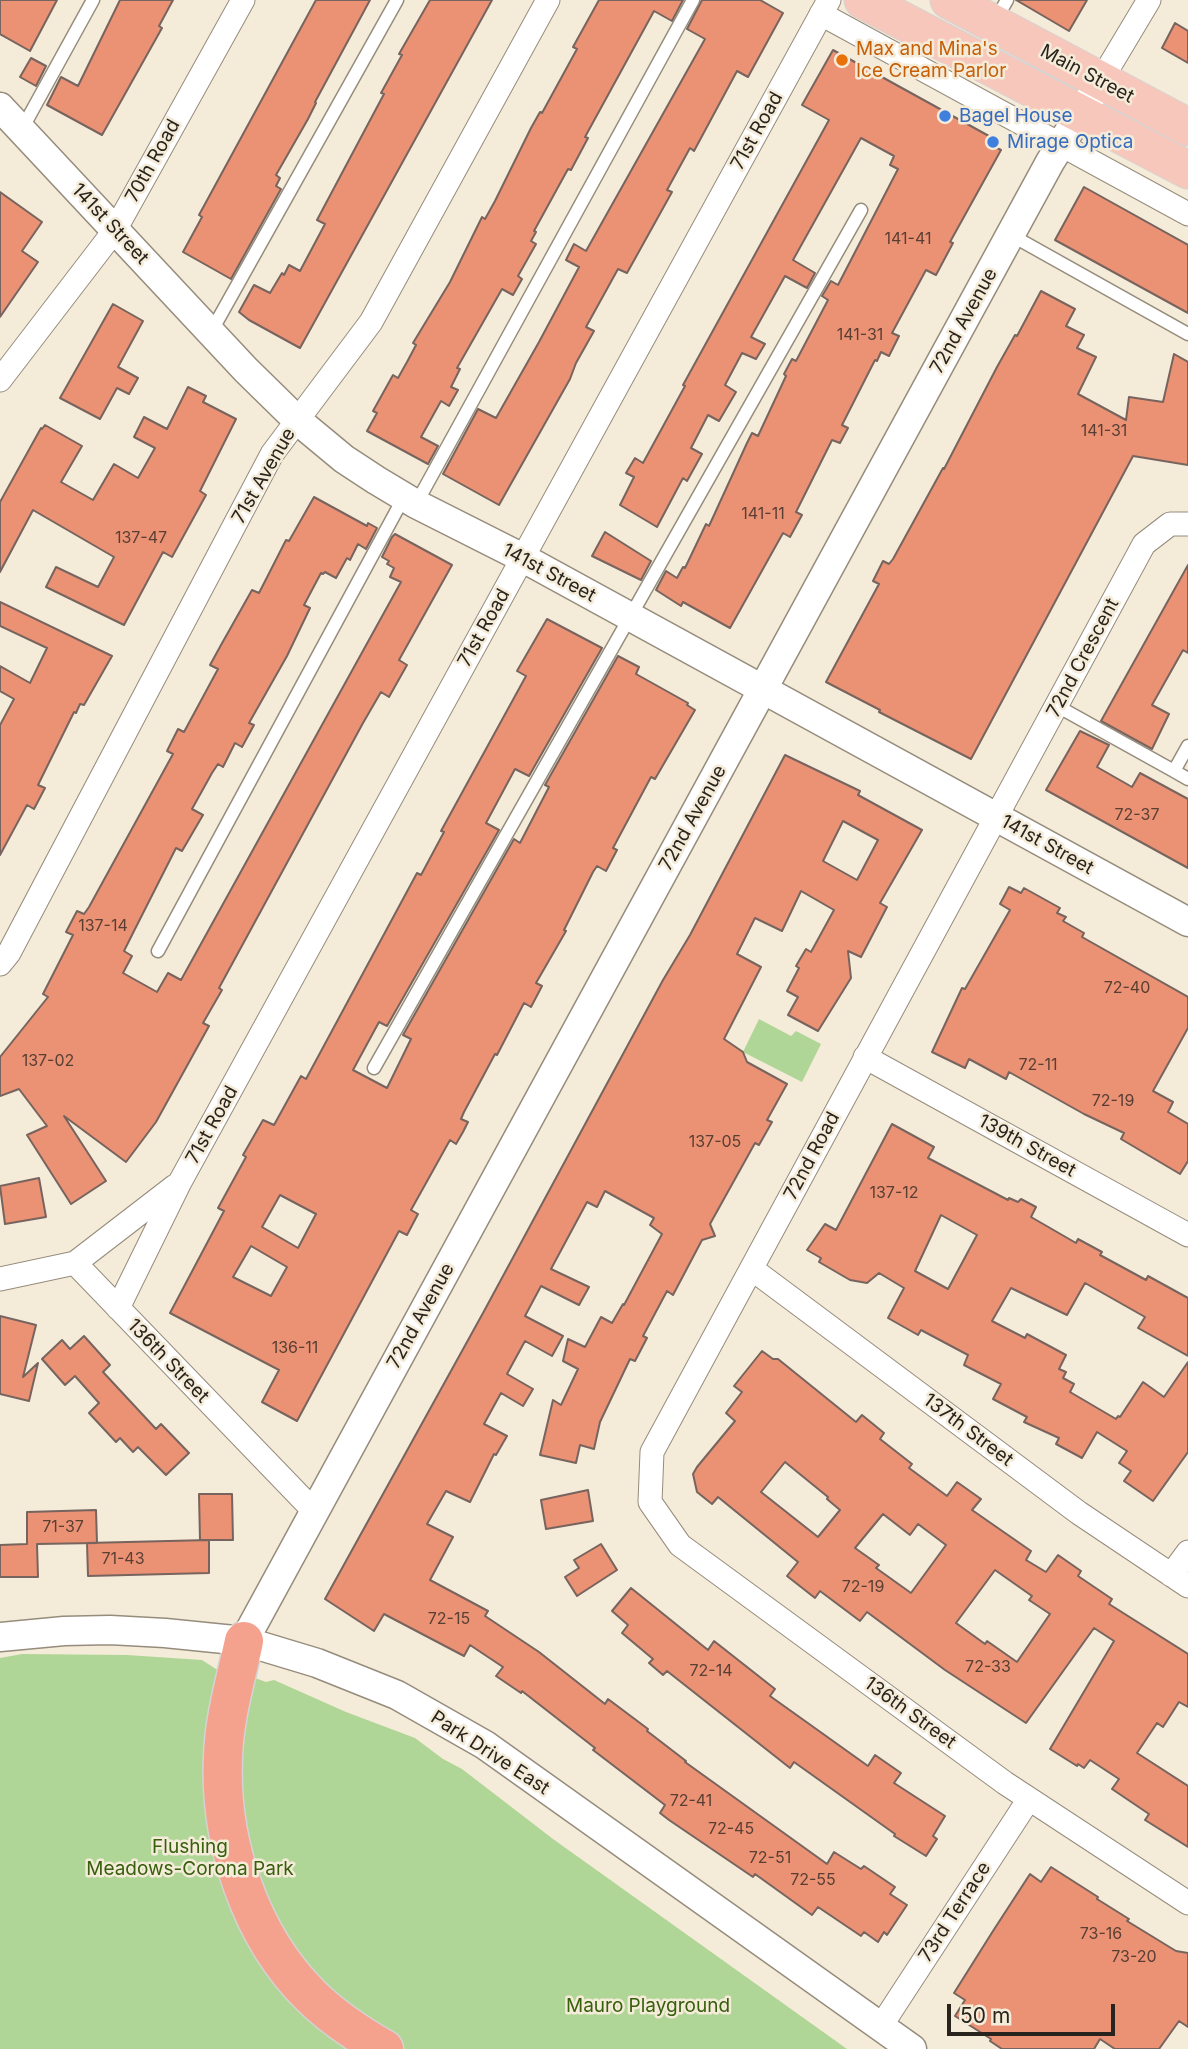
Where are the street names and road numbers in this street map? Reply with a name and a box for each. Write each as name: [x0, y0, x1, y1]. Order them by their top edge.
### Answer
street label: Main Street: [1036, 40, 1138, 108]
street label: 71st Road: [726, 88, 788, 174]
street label: 70th Road: [121, 116, 185, 206]
street label: 141st Street: [67, 179, 153, 269]
street label: 72nd Avenue: [926, 264, 1002, 378]
street label: 71st Avenue: [227, 424, 301, 528]
street label: 141st Street: [498, 539, 600, 607]
street label: 71st Road: [453, 585, 515, 671]
street label: 72nd Crescent: [1042, 594, 1124, 722]
street label: 72nd Avenue: [655, 761, 731, 875]
street label: 141st Street: [997, 810, 1097, 880]
street label: 71st Road: [181, 1082, 243, 1168]
street label: 72nd Road: [779, 1108, 845, 1204]
street label: 139th Street: [974, 1110, 1080, 1182]
street label: 72nd Avenue: [383, 1259, 459, 1373]
street label: 136th Street: [122, 1314, 214, 1408]
street label: 137th Street: [919, 1389, 1017, 1471]
street label: 136th Street: [860, 1672, 960, 1754]
street label: Park Drive East: [426, 1706, 554, 1800]
street label: 73rd Terrace: [914, 1858, 996, 1966]

